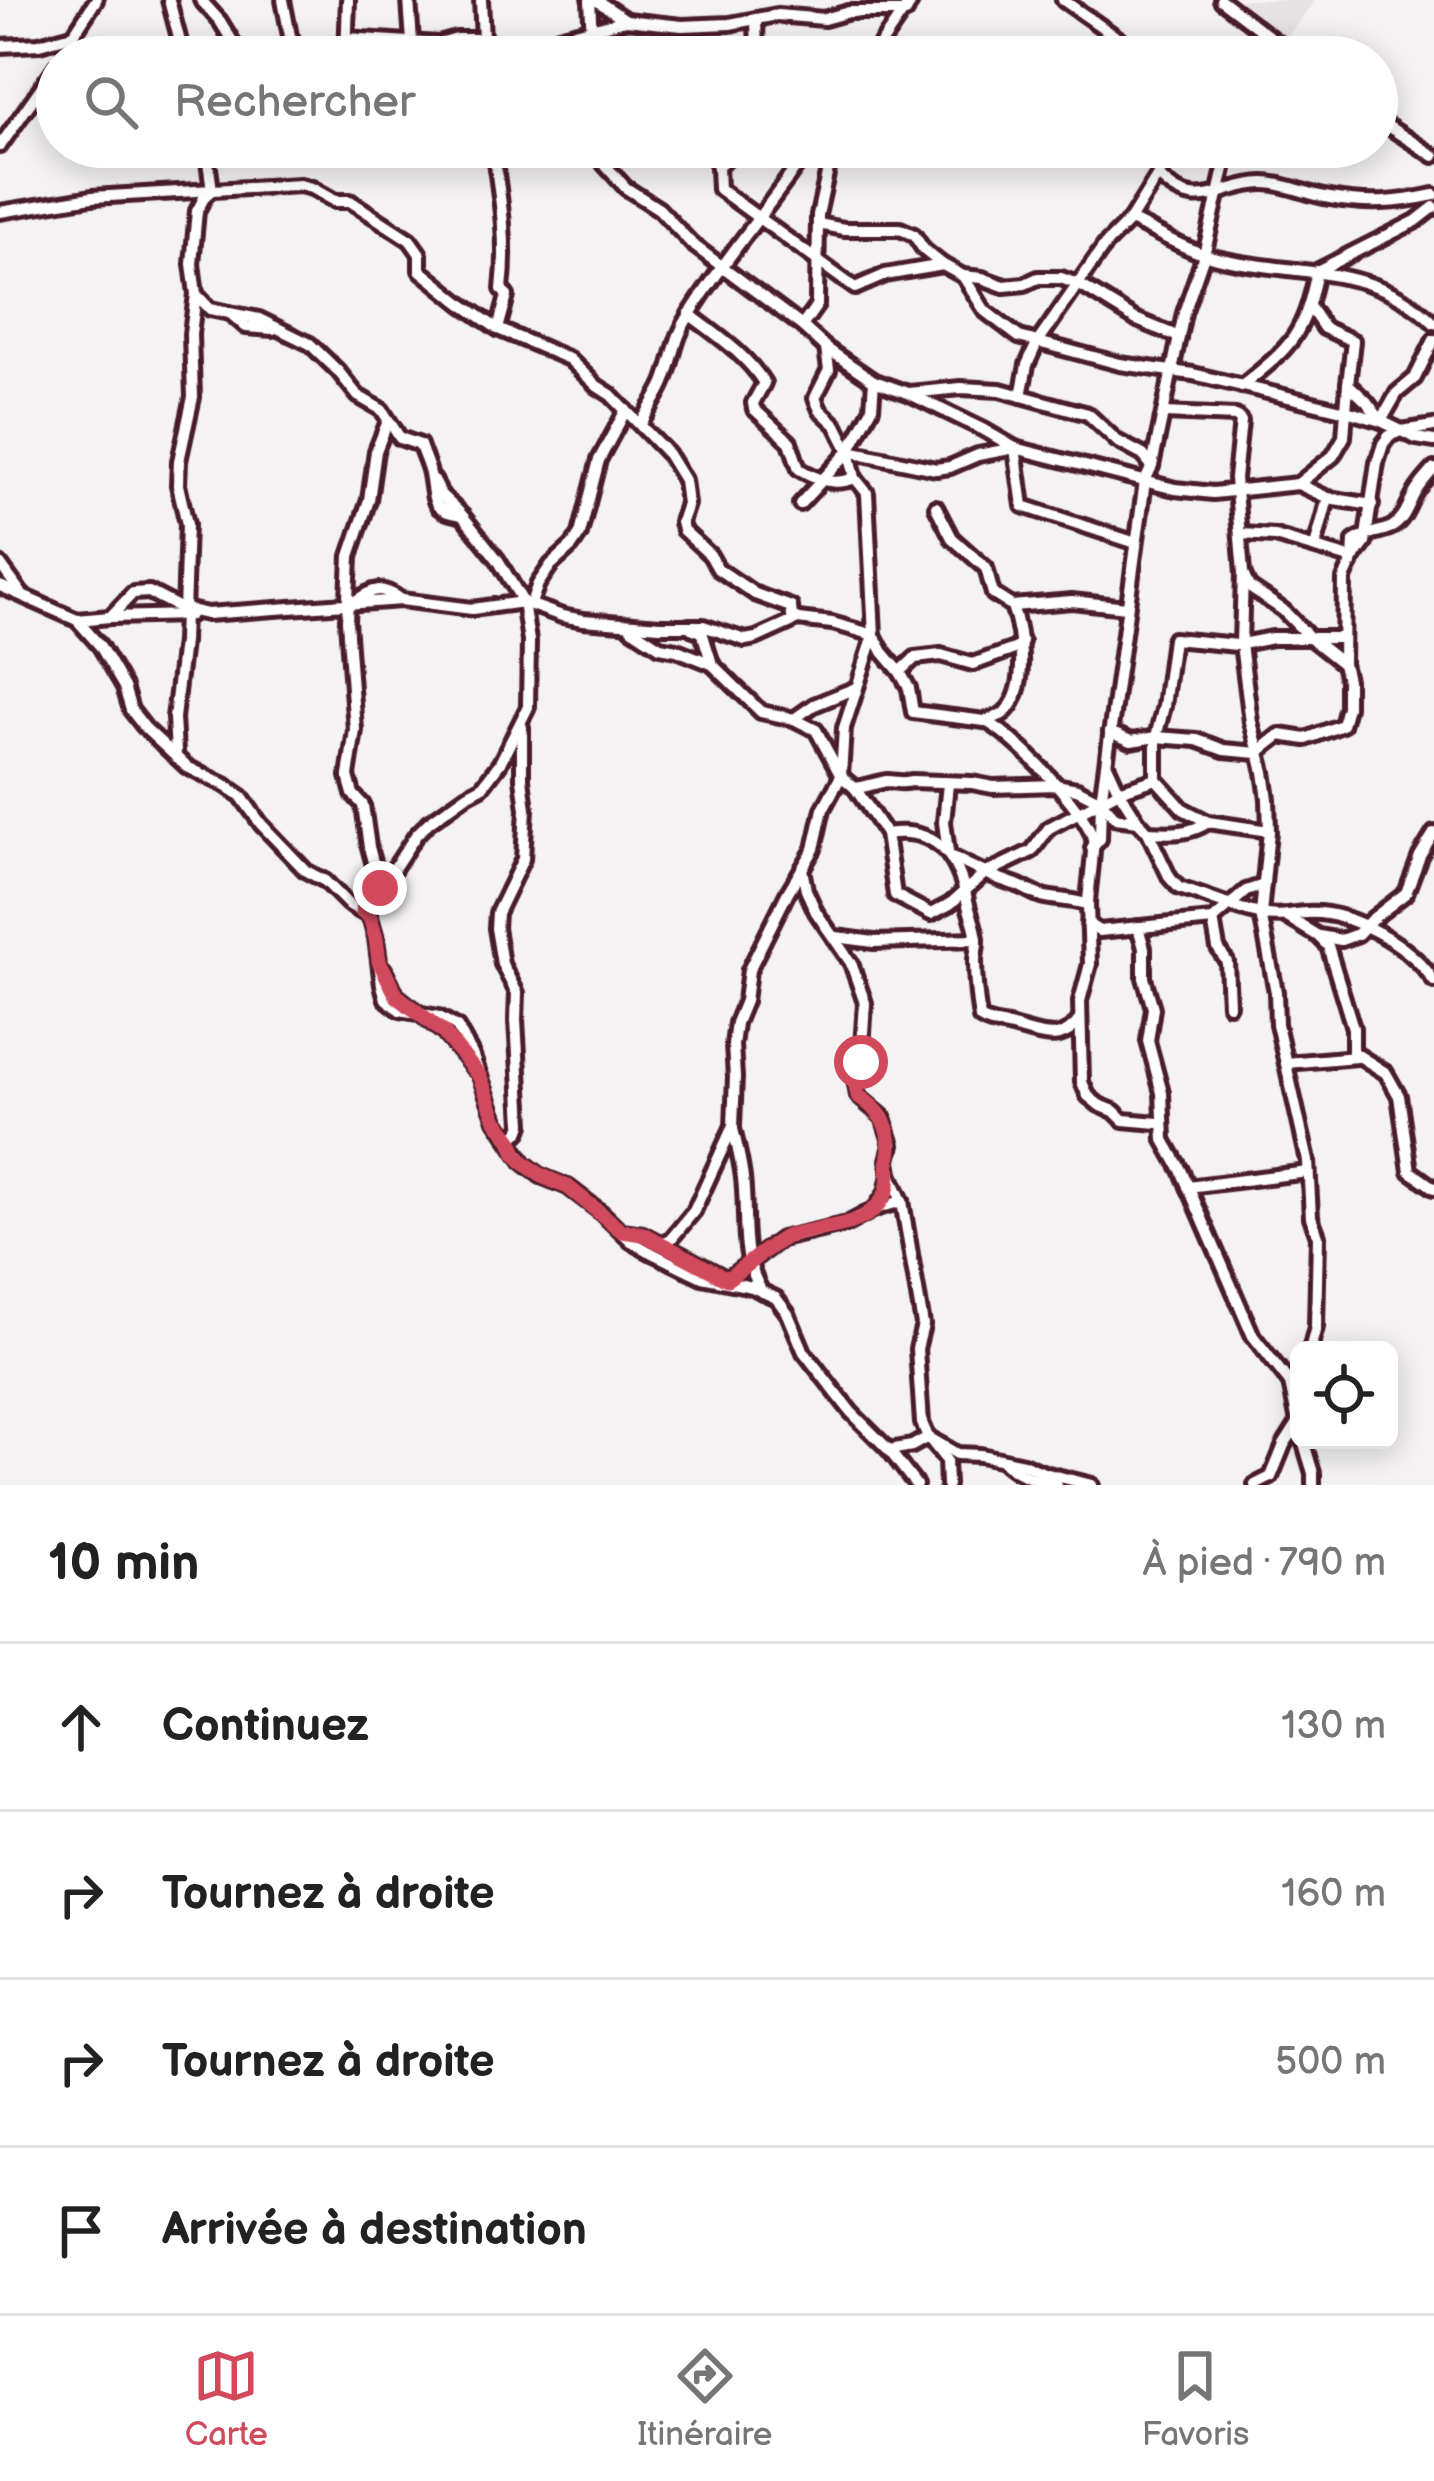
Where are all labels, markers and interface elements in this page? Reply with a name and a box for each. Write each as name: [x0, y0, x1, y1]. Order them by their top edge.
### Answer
search box: [36, 36, 1398, 168]
icon: search: [78, 69, 144, 135]
text: Rechercher: [174, 75, 415, 130]
route end: [353, 861, 407, 915]
route start: [834, 1035, 888, 1089]
map controls: [1290, 1341, 1398, 1449]
button: locate: [1290, 1341, 1398, 1449]
text: 10 min: [48, 1533, 199, 1594]
text: À pied · 790 m: [1143, 1540, 1386, 1587]
icon: ahead: [48, 1694, 114, 1760]
text: Continuez: [162, 1699, 369, 1754]
text: 130 m: [1281, 1703, 1386, 1750]
icon: right: [48, 1862, 114, 1928]
text: Tournez à droite: [162, 1867, 495, 1922]
text: 160 m: [1281, 1871, 1386, 1918]
icon: right: [48, 2030, 114, 2096]
text: Tournez à droite: [162, 2035, 495, 2090]
text: 500 m: [1275, 2039, 1386, 2086]
icon: arrive: [48, 2198, 114, 2264]
text: Arrivée à destination: [162, 2203, 587, 2258]
tab: Carte: [185, 2343, 268, 2455]
tab: Itinéraire: [637, 2343, 772, 2455]
tab: Favoris: [1142, 2343, 1249, 2455]

